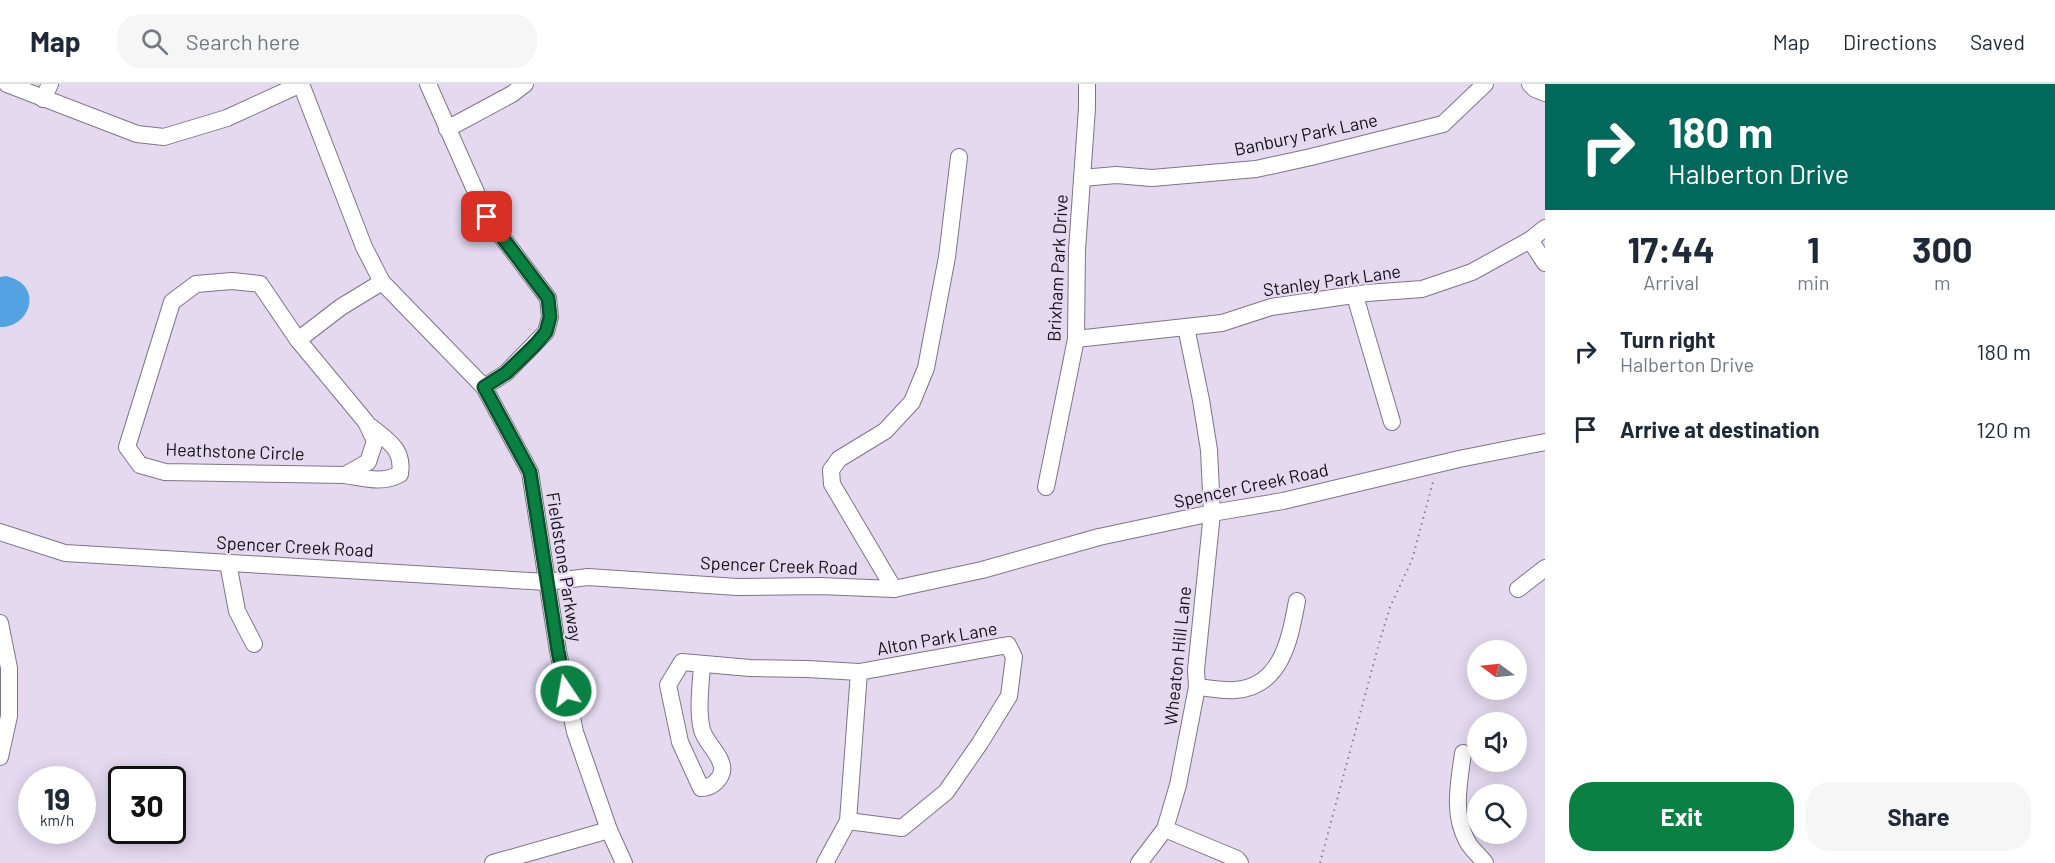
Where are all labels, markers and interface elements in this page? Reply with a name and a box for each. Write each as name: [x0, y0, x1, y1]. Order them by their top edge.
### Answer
search box: [117, 14, 537, 68]
text: Map: [30, 24, 81, 58]
icon: search: [138, 25, 171, 58]
text: Search here: [186, 28, 300, 54]
text: Map: [1773, 29, 1810, 54]
text: Directions: [1843, 29, 1937, 54]
text: Saved: [1970, 29, 2025, 54]
text: 180 m: [1668, 106, 1773, 156]
street label: Banbury Park Lane: [1232, 108, 1380, 160]
icon: right: [1569, 108, 1647, 186]
text: Halberton Drive: [1668, 157, 1849, 189]
pin: [461, 191, 512, 242]
street label: Brixham Park Drive: [1042, 194, 1072, 342]
icon: arrive: [470, 200, 503, 233]
text: 17:44: [1627, 227, 1715, 270]
text: 1: [1807, 227, 1820, 270]
text: 300: [1912, 227, 1973, 270]
street label: Stanley Park Lane: [1262, 259, 1402, 301]
text: Arrival: [1643, 270, 1699, 294]
text: min: [1797, 270, 1830, 294]
text: m: [1934, 270, 1951, 294]
text: Turn right: [1620, 326, 1715, 352]
icon: right: [1569, 335, 1602, 368]
text: 180 m: [1977, 338, 2031, 364]
text: Halberton Drive: [1620, 352, 1754, 376]
icon: arrive: [1569, 413, 1602, 446]
text: Arrive at destination: [1620, 416, 1819, 442]
text: 120 m: [1976, 416, 2031, 442]
street label: Heathstone Circle: [165, 438, 305, 464]
street label: Spencer Creek Road: [1171, 458, 1330, 512]
street label: Fieldstone Parkway: [542, 490, 588, 643]
street label: Spencer Creek Road: [216, 531, 374, 561]
street label: Spencer Creek Road: [700, 551, 858, 579]
street label: Wheaton Hill Lane: [1159, 585, 1195, 727]
street label: Alton Park Lane: [875, 617, 999, 659]
north arrow: [1467, 640, 1527, 700]
map controls: [1467, 640, 1527, 844]
position arrow: [534, 659, 598, 723]
button: sound: [1467, 712, 1527, 772]
speed limit sign: 30: [108, 766, 186, 844]
text: 19: [44, 780, 70, 816]
button: Exit: [1569, 782, 1794, 851]
button: Share: [1806, 782, 2031, 851]
button: search: [1467, 784, 1527, 844]
text: km/h: [40, 811, 74, 829]

